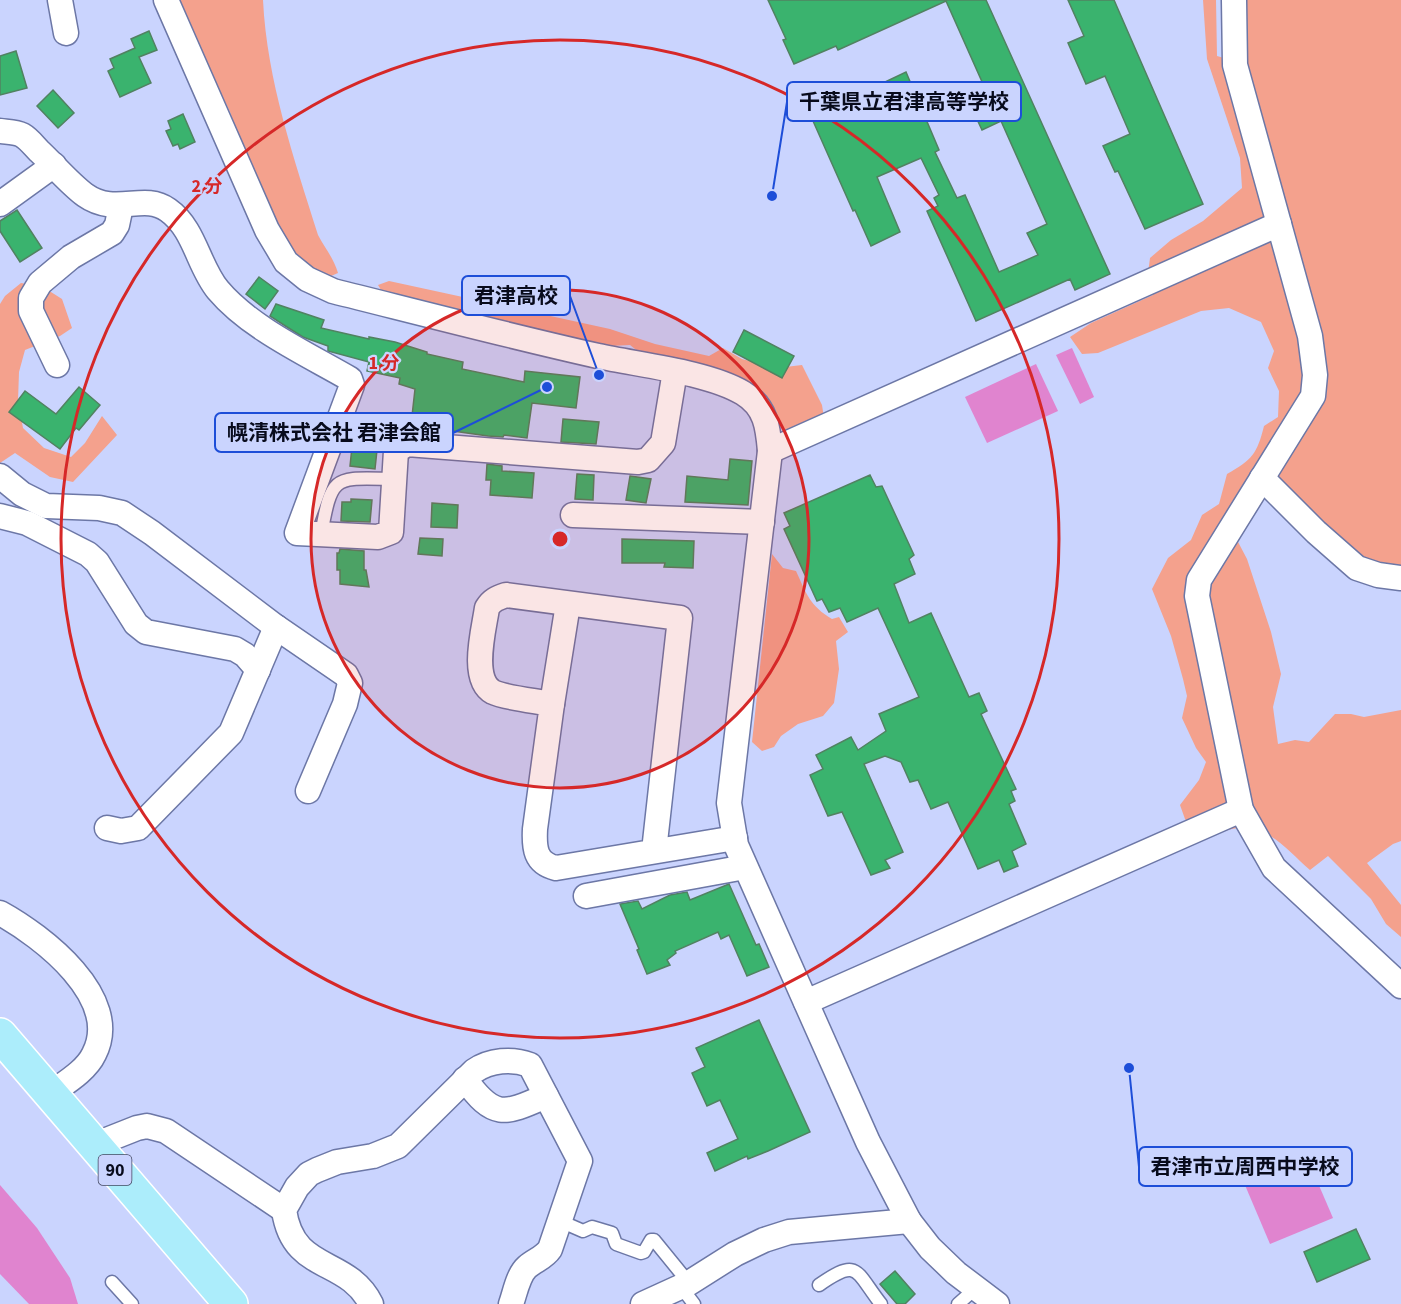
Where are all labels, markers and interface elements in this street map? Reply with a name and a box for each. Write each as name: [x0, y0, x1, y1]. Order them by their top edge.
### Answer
callout: 千葉県立君津高等学校: [787, 82, 1021, 121]
text: 千葉県立君津高等学校: [799, 87, 1009, 117]
text: 2 分: [191, 174, 223, 199]
callout: 君津高校: [462, 276, 570, 315]
text: 君津高校: [474, 281, 558, 311]
text: 1 分: [368, 351, 400, 376]
callout: 幌清株式会社 君津会館: [215, 413, 453, 452]
text: 幌清株式会社 君津会館: [227, 418, 441, 448]
centre of rings: [550, 529, 570, 549]
callout: 君津市立周西中学校: [1139, 1147, 1352, 1186]
text: 君津市立周西中学校: [1151, 1152, 1340, 1182]
road number: 90: [98, 1155, 132, 1185]

